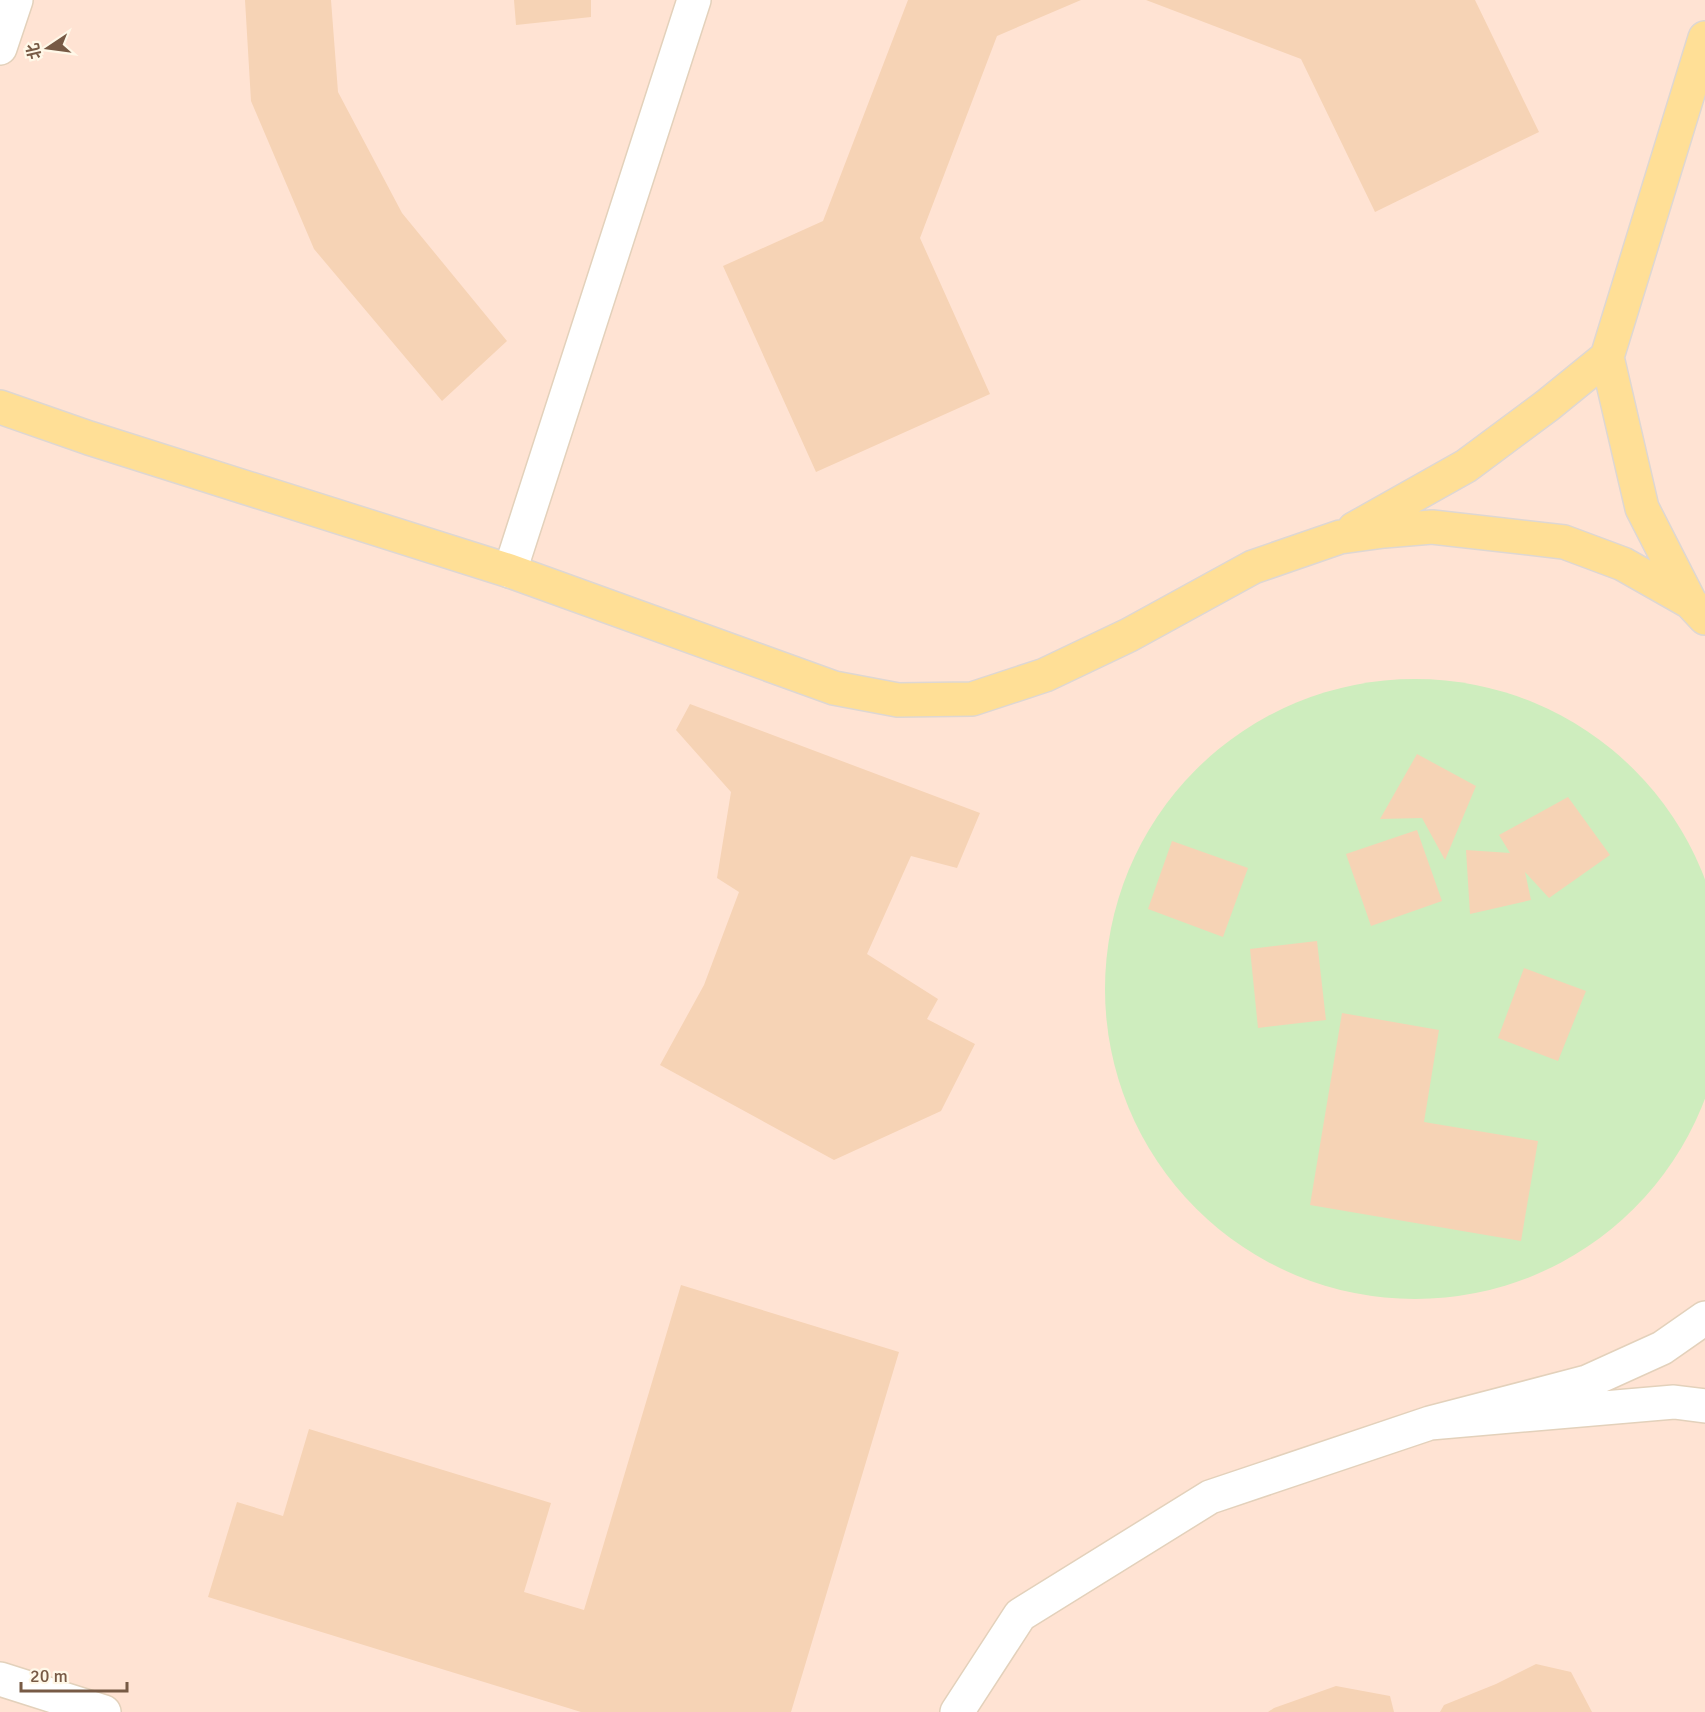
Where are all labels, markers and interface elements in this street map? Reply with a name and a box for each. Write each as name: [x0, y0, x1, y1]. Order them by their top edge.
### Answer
north arrow: [18, 18, 78, 78]
text: 北: [23, 41, 46, 61]
scale bar: [21, 1655, 128, 1693]
text: 20 m: [30, 1665, 68, 1687]

